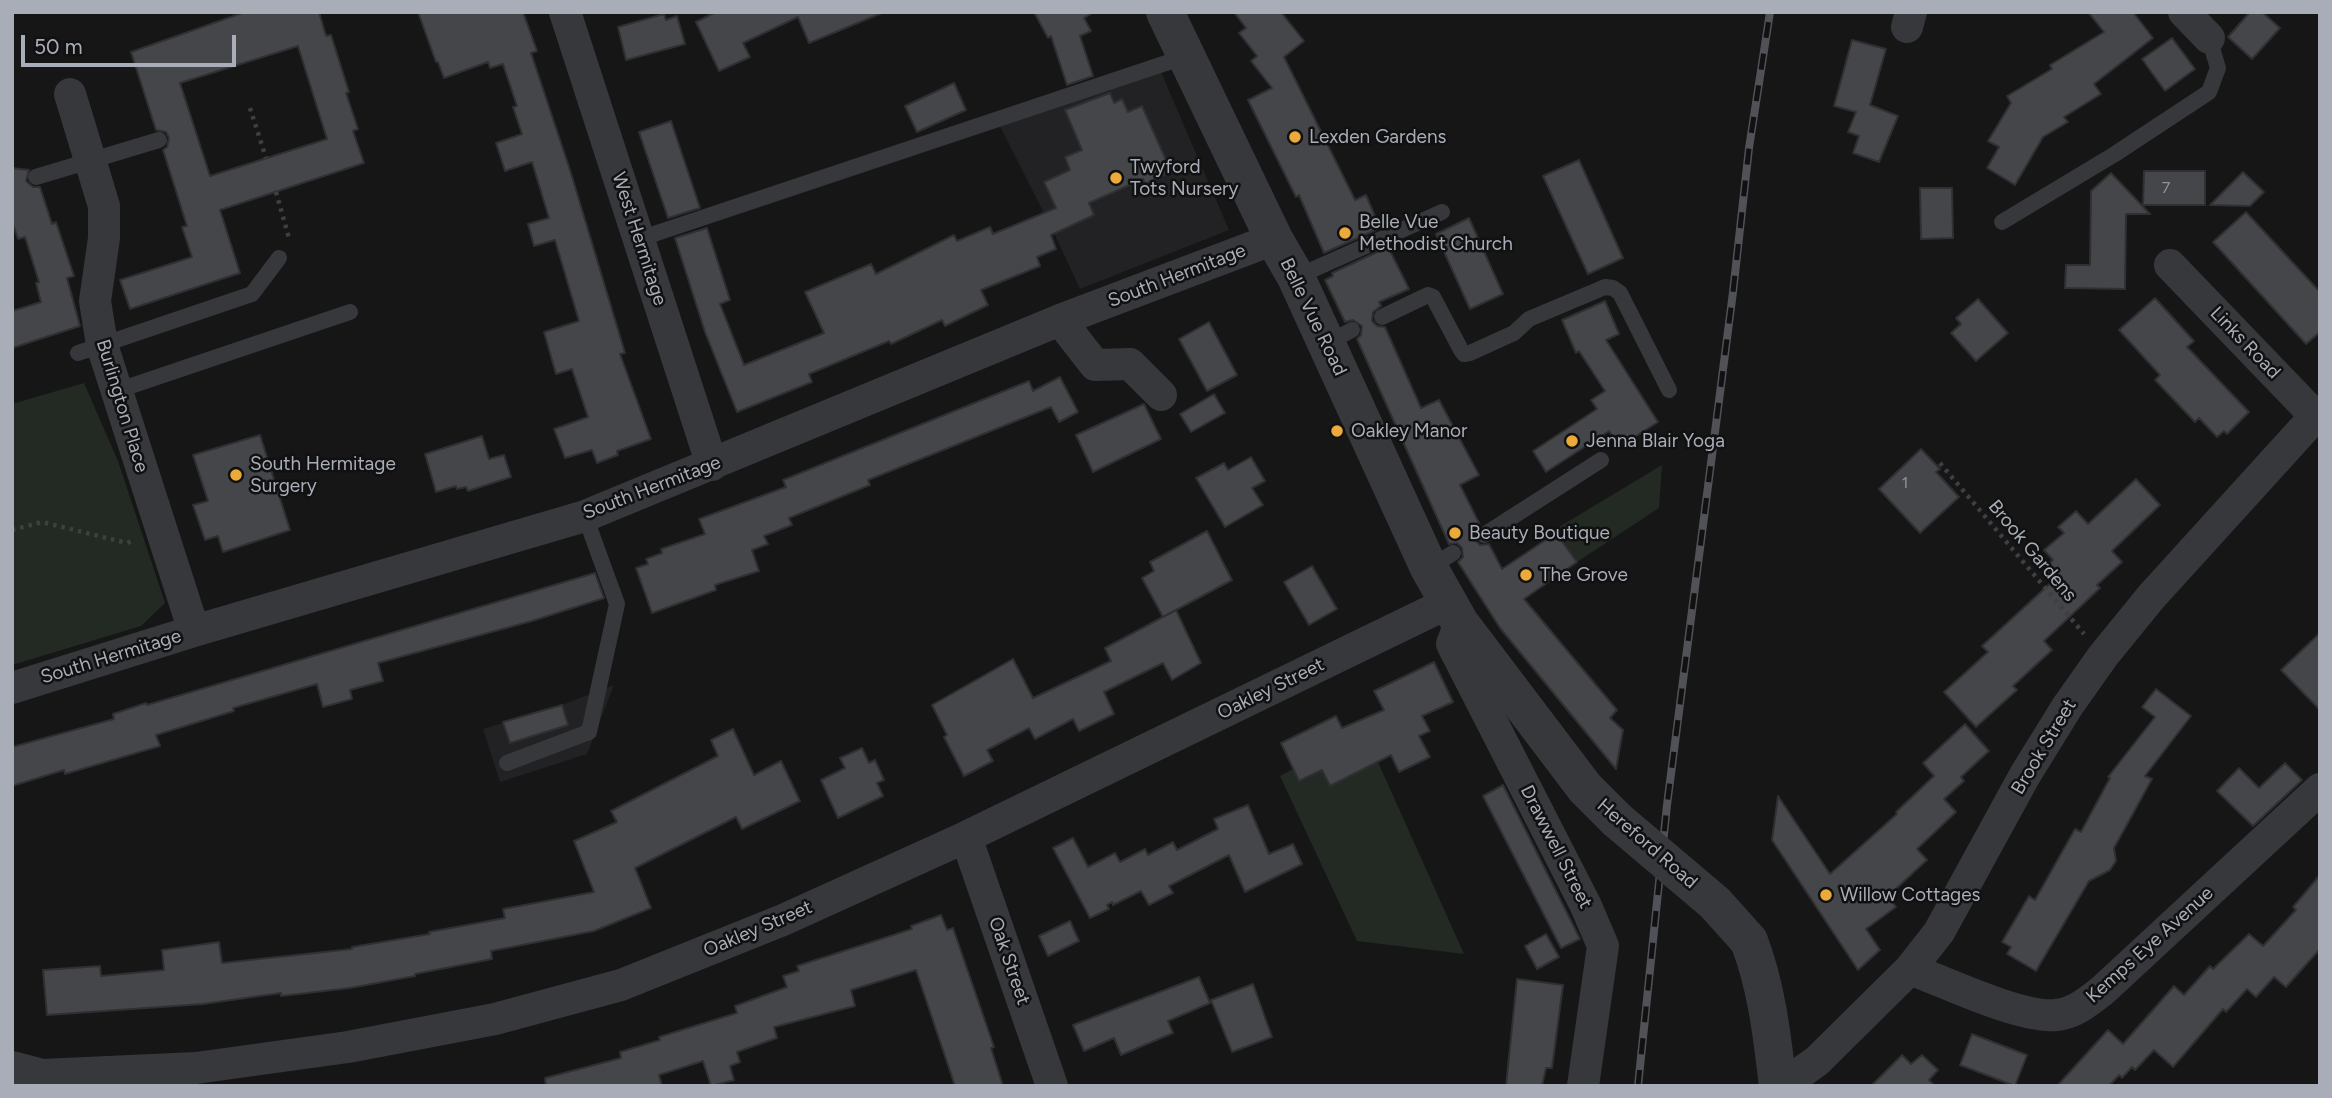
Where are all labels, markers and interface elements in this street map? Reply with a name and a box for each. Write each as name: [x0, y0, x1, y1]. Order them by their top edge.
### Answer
scale bar: [24, 21, 240, 65]
text: 50 m: [34, 34, 83, 59]
place label: Lexden Gardens: [1309, 126, 1446, 148]
marker: Lexden Gardens: [1287, 129, 1303, 145]
place label: Twyford Tots Nursery: [1130, 156, 1238, 200]
street label: West Hermitage: [607, 170, 671, 308]
marker: Twyford Tots Nursery: [1108, 170, 1124, 186]
house number: 7: [2162, 178, 2170, 198]
place label: Belle Vue Methodist Church: [1359, 211, 1513, 255]
marker: Belle Vue Methodist Church: [1337, 225, 1353, 241]
street label: South Hermitage: [1105, 239, 1249, 313]
street label: Belle Vue Road: [1275, 255, 1351, 379]
street label: Links Road: [2205, 302, 2285, 384]
street label: Burlington Place: [91, 337, 153, 475]
place label: Oakley Manor: [1351, 420, 1467, 442]
marker: Oakley Manor: [1329, 423, 1345, 439]
place label: Jenna Blair Yoga: [1586, 430, 1725, 452]
marker: Jenna Blair Yoga: [1564, 433, 1580, 449]
street label: South Hermitage: [580, 451, 724, 525]
place label: South Hermitage Surgery: [250, 453, 396, 497]
marker: South Hermitage Surgery: [228, 467, 244, 483]
house number: 1: [1902, 473, 1908, 493]
street label: Brook Gardens: [1983, 496, 2081, 606]
place label: Beauty Boutique: [1469, 522, 1610, 544]
marker: Beauty Boutique: [1447, 525, 1463, 541]
place label: The Grove: [1540, 564, 1628, 586]
marker: The Grove: [1518, 567, 1534, 583]
street label: South Hermitage: [38, 625, 184, 689]
street label: Oakley Street: [1214, 653, 1328, 725]
street label: Brook Street: [2007, 695, 2081, 799]
street label: Drawwell Street: [1515, 782, 1597, 912]
street label: Hereford Road: [1592, 794, 1702, 894]
street label: Kemps Eye Avenue: [2082, 882, 2218, 1008]
place label: Willow Cottages: [1840, 884, 1980, 906]
marker: Willow Cottages: [1818, 887, 1834, 903]
street label: Oakley Street: [700, 896, 816, 962]
street label: Oak Street: [983, 914, 1035, 1008]

